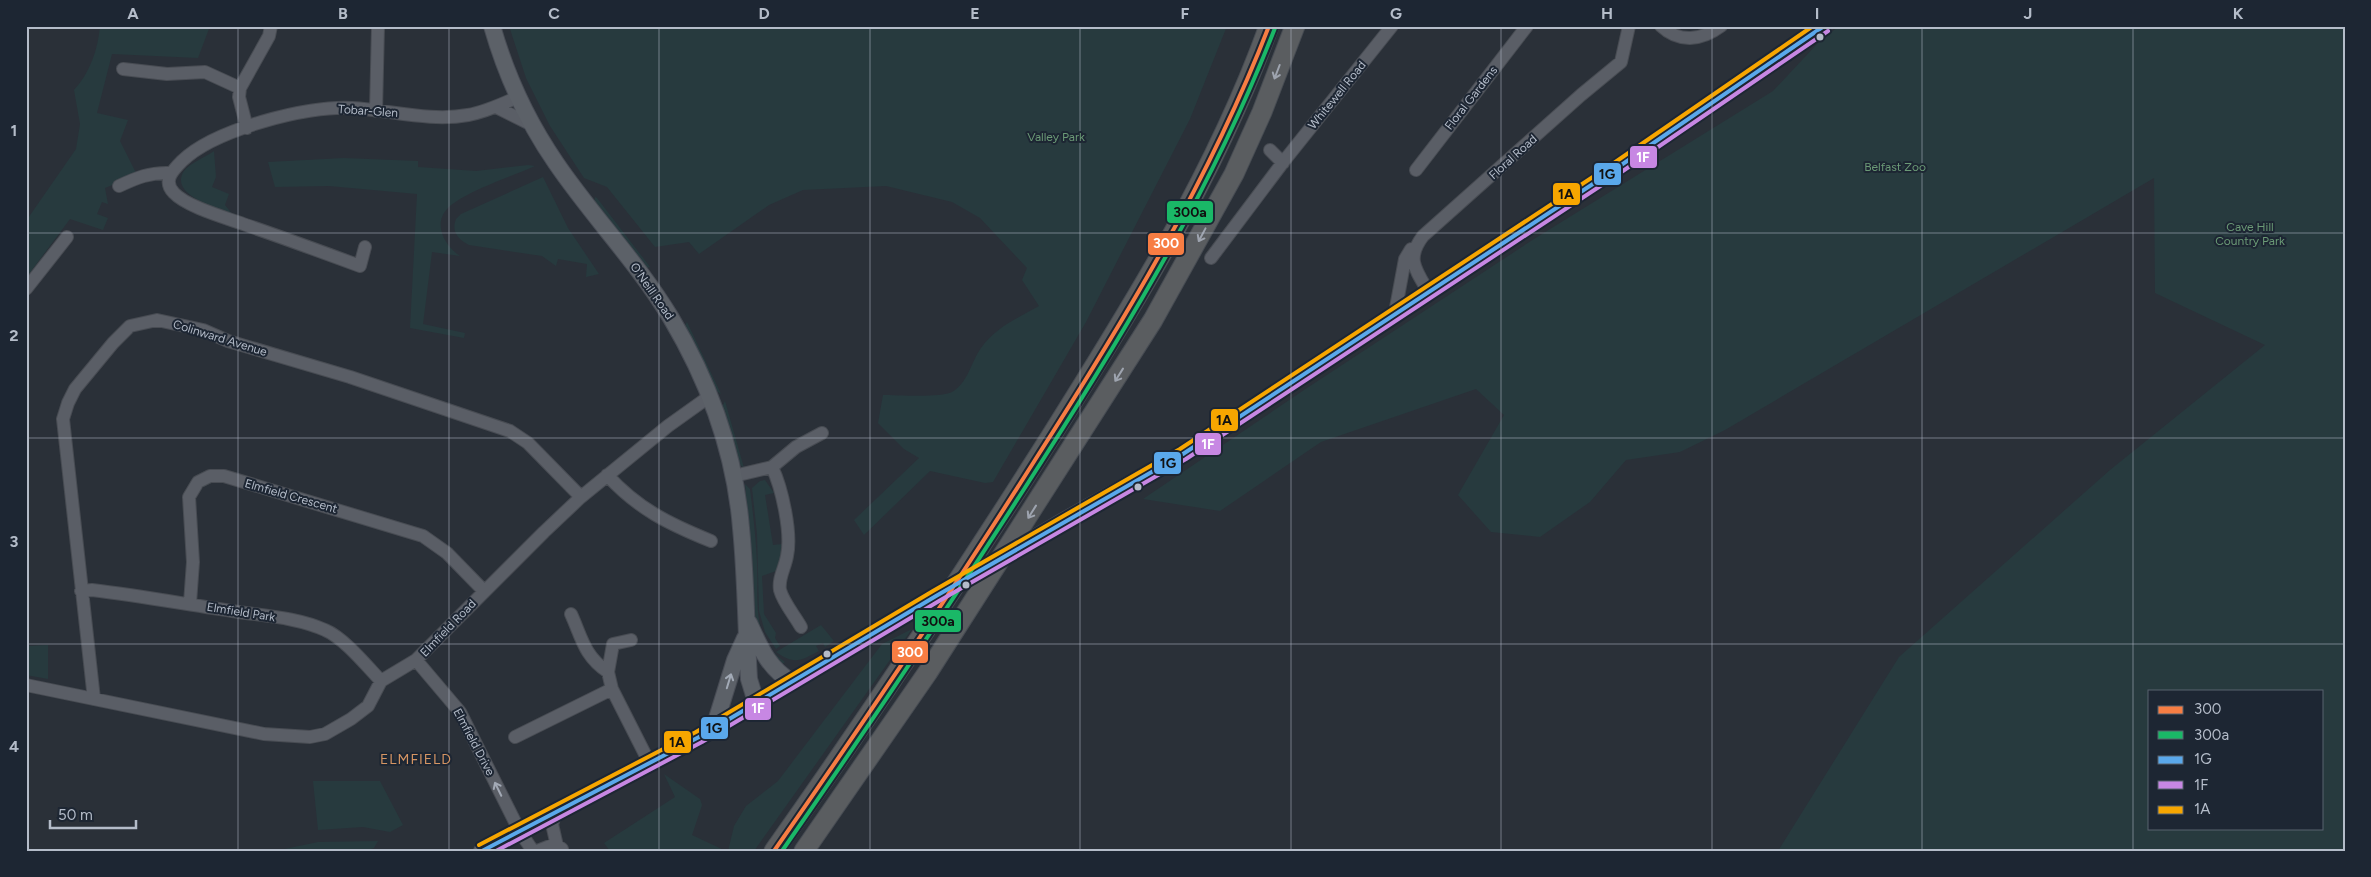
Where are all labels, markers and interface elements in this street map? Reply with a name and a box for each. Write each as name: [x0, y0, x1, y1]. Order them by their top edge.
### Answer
text: A: [127, 4, 139, 23]
text: B: [338, 4, 348, 23]
text: C: [548, 4, 560, 23]
text: D: [758, 4, 770, 23]
text: E: [970, 4, 980, 23]
text: F: [1181, 4, 1190, 23]
text: G: [1390, 4, 1402, 23]
text: H: [1601, 4, 1613, 23]
text: I: [1815, 4, 1819, 23]
text: J: [2024, 4, 2032, 23]
text: K: [2233, 4, 2244, 23]
unlabelled marker: [1815, 32, 1825, 42]
street label: Whitewell Road: [1305, 58, 1369, 132]
street label: Floral Gardens: [1442, 63, 1500, 133]
one-way arrow: [1272, 64, 1282, 79]
street label: Tobar-Glen: [338, 102, 399, 120]
text: 1: [11, 121, 17, 140]
park label: Valley Park: [1027, 130, 1085, 144]
street label: Floral Road: [1486, 132, 1540, 182]
line badge: 1F: [1629, 145, 1658, 169]
text: 1F: [1636, 149, 1650, 166]
park label: Belfast Zoo: [1864, 160, 1926, 174]
line badge: 1G: [1593, 162, 1622, 186]
text: 1G: [1599, 166, 1616, 183]
line badge: 1A: [1552, 182, 1581, 206]
text: 1A: [1558, 186, 1574, 203]
line badge: 300a: [1166, 200, 1214, 224]
text: 300a: [1173, 204, 1207, 221]
park label: Cave Hill Country Park: [2215, 220, 2285, 248]
one-way arrow: [1197, 227, 1206, 242]
line badge: 300: [1147, 232, 1185, 256]
text: 300: [1153, 235, 1179, 252]
street label: O'Neill Road: [627, 260, 677, 322]
street label: Colinward Avenue: [171, 317, 269, 359]
text: 2: [9, 326, 19, 345]
one-way arrow: [1113, 367, 1123, 381]
line badge: 1A: [1210, 408, 1239, 432]
text: 1A: [1216, 412, 1232, 429]
line badge: 1F: [1194, 432, 1222, 456]
text: 1F: [1201, 436, 1215, 453]
line badge: 1G: [1153, 451, 1182, 475]
text: 1G: [1160, 455, 1177, 472]
street label: Elmfield Crescent: [243, 476, 339, 516]
unlabelled marker: [1133, 482, 1143, 492]
one-way arrow: [1026, 504, 1036, 518]
text: 3: [10, 532, 19, 551]
unlabelled marker: [961, 580, 971, 590]
street label: Elmfield Road: [417, 597, 479, 659]
street label: Elmfield Park: [206, 600, 276, 624]
line badge: 300a: [914, 609, 962, 633]
text: 300a: [921, 613, 955, 630]
line badge: 300: [891, 640, 929, 664]
text: 300: [897, 644, 923, 661]
unlabelled marker: [822, 649, 832, 659]
one-way arrow: [724, 674, 734, 690]
legend: [2148, 690, 2324, 830]
line badge: 1F: [744, 697, 772, 721]
text: 1F: [751, 700, 765, 717]
text: 300: [2194, 700, 2221, 718]
street label: Elmfield Drive: [450, 706, 498, 778]
line badge: 1G: [700, 716, 729, 740]
text: 1G: [706, 720, 723, 737]
text: 300a: [2194, 726, 2229, 744]
line badge: 1A: [663, 730, 692, 754]
text: 1A: [669, 734, 685, 751]
text: 4: [9, 737, 19, 756]
text: 1G: [2194, 750, 2212, 768]
district label: ELMFIELD: [380, 751, 452, 768]
text: 1F: [2194, 776, 2208, 794]
one-way arrow: [493, 781, 503, 796]
scale bar: [50, 797, 136, 829]
text: 1A: [2194, 800, 2210, 818]
text: 50 m: [58, 806, 93, 824]

